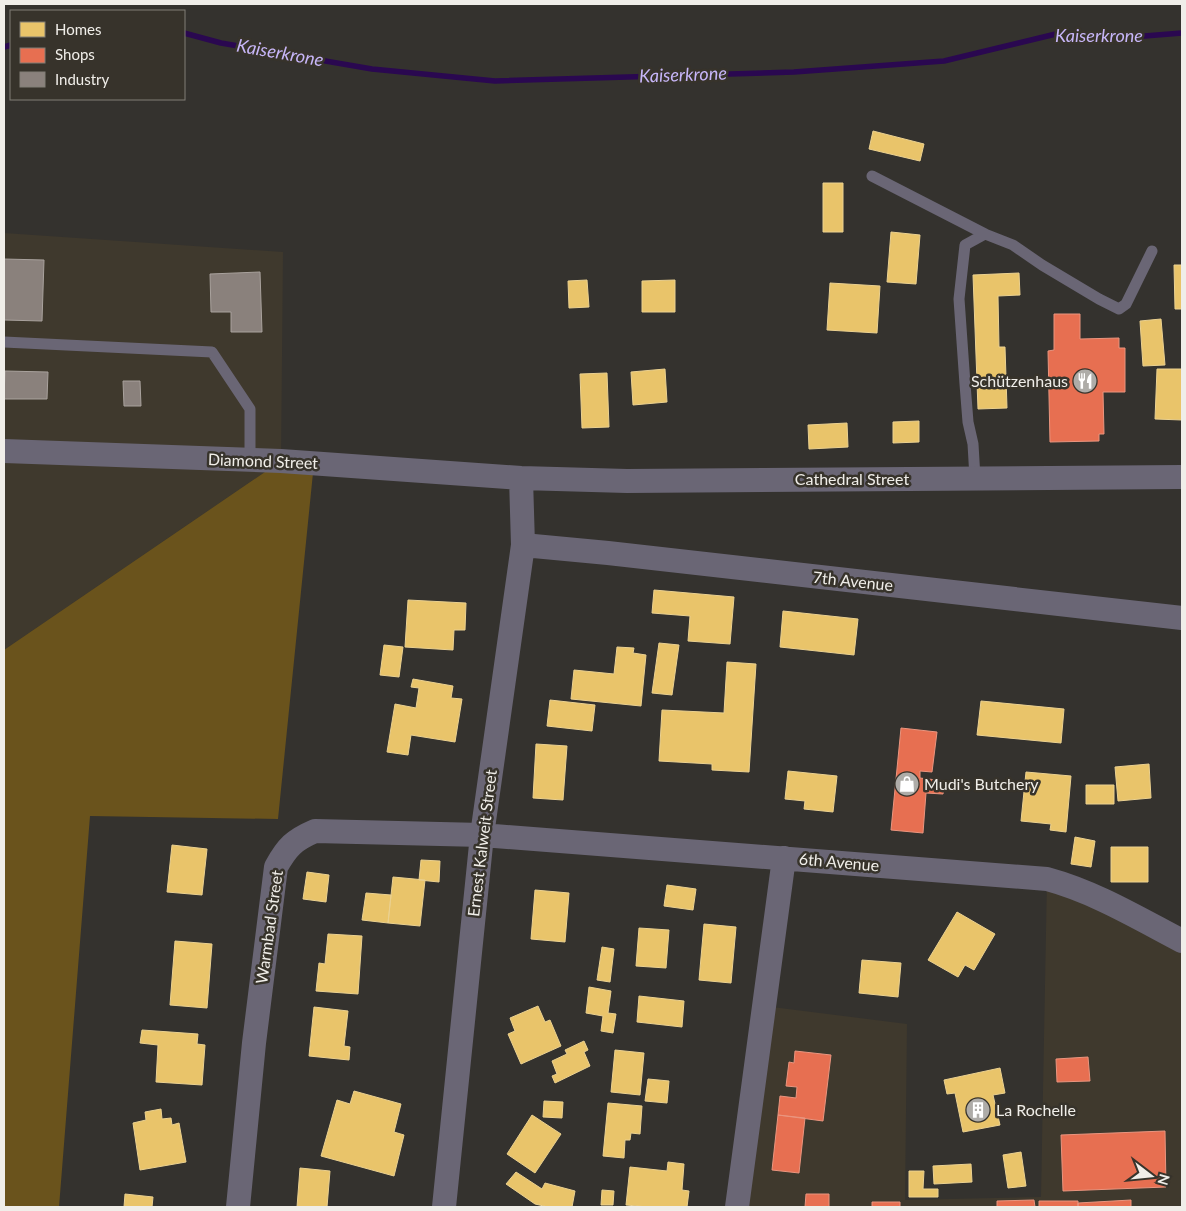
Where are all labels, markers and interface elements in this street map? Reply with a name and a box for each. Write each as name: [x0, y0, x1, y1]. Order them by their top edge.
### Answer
legend: [10, 10, 185, 100]
text: Homes: [55, 20, 101, 38]
water label: Kaiserkrone: [1055, 24, 1143, 46]
water label: Kaiserkrone: [235, 34, 325, 70]
text: Shops: [55, 45, 95, 63]
water label: Kaiserkrone: [639, 61, 727, 87]
text: Industry: [55, 70, 110, 88]
restaurant icon: Schützenhaus: [1072, 368, 1098, 394]
place label: Schützenhaus: [971, 371, 1068, 390]
street label: Diamond Street: [208, 449, 319, 472]
street label: Cathedral Street: [795, 469, 909, 488]
street label: 7th Avenue: [812, 567, 894, 594]
street label: Ernest Kalweit Street: [463, 768, 500, 918]
shop icon: Mudi's Butchery: [894, 771, 920, 797]
place label: Mudi's Butchery: [924, 774, 1039, 793]
street label: 6th Avenue: [798, 849, 880, 874]
street label: Warmbad Street: [251, 869, 286, 985]
building icon: La Rochelle: [965, 1097, 991, 1123]
place label: La Rochelle: [996, 1100, 1076, 1119]
north arrow: [1126, 1151, 1176, 1201]
text: N: [1154, 1172, 1174, 1187]

